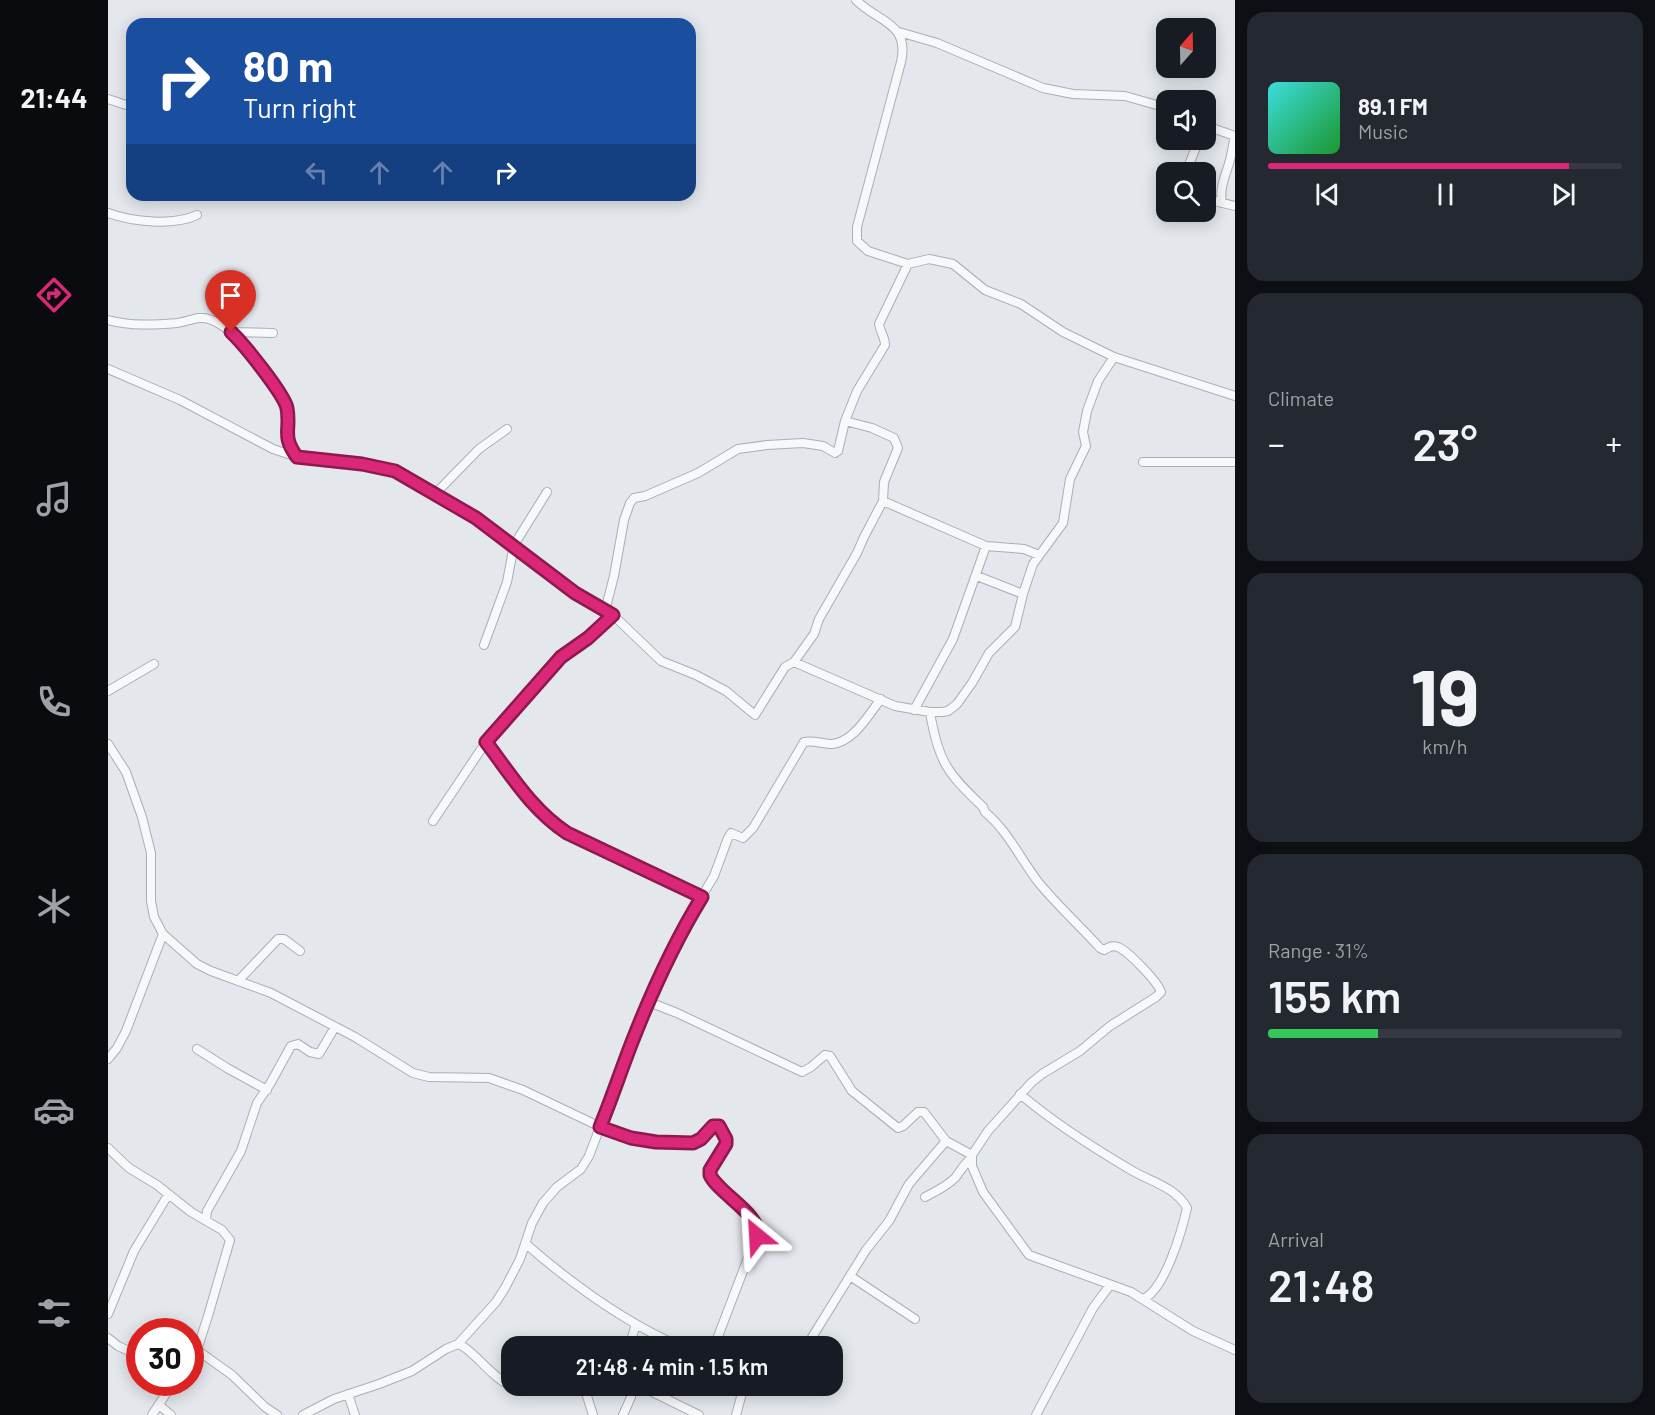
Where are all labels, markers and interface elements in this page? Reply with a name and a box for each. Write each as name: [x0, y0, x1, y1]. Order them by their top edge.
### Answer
north arrow: [1156, 18, 1216, 78]
map controls: [1156, 18, 1216, 222]
text: 80 m: [243, 40, 333, 90]
icon: right: [144, 42, 222, 120]
text: 21:44: [20, 81, 88, 113]
button: sound: [1156, 90, 1216, 150]
text: Turn right: [243, 91, 357, 123]
text: 89.1 FM: [1358, 93, 1428, 119]
text: Music: [1358, 119, 1408, 143]
icon: left: [300, 156, 333, 189]
icon: ahead: [363, 156, 396, 189]
icon: ahead: [426, 156, 459, 189]
icon: right: [489, 156, 522, 189]
button: search: [1156, 162, 1216, 222]
icon: previous: [1311, 178, 1344, 211]
icon: pause: [1429, 178, 1462, 211]
icon: next: [1547, 178, 1580, 211]
pin: [205, 270, 256, 332]
icon: directions: [33, 274, 75, 316]
icon: arrive: [214, 279, 247, 312]
text: Climate: [1268, 386, 1334, 410]
text: 23°: [1412, 416, 1478, 470]
text: −: [1268, 423, 1285, 463]
text: +: [1606, 423, 1622, 463]
icon: music: [33, 478, 75, 520]
text: 19: [1410, 648, 1480, 742]
icon: phone: [33, 681, 75, 723]
text: km/h: [1422, 734, 1468, 758]
icon: climate: [33, 885, 75, 927]
text: Range · 31%: [1268, 938, 1369, 962]
text: 155 km: [1268, 968, 1401, 1022]
icon: car: [33, 1089, 75, 1131]
position arrow: [725, 1204, 789, 1268]
text: Arrival: [1268, 1227, 1324, 1251]
text: 21:48: [1268, 1257, 1375, 1311]
icon: filters: [33, 1292, 75, 1334]
speed limit sign: 30: [126, 1318, 204, 1396]
text: 21:48 · 4 min · 1.5 km: [576, 1353, 768, 1379]

